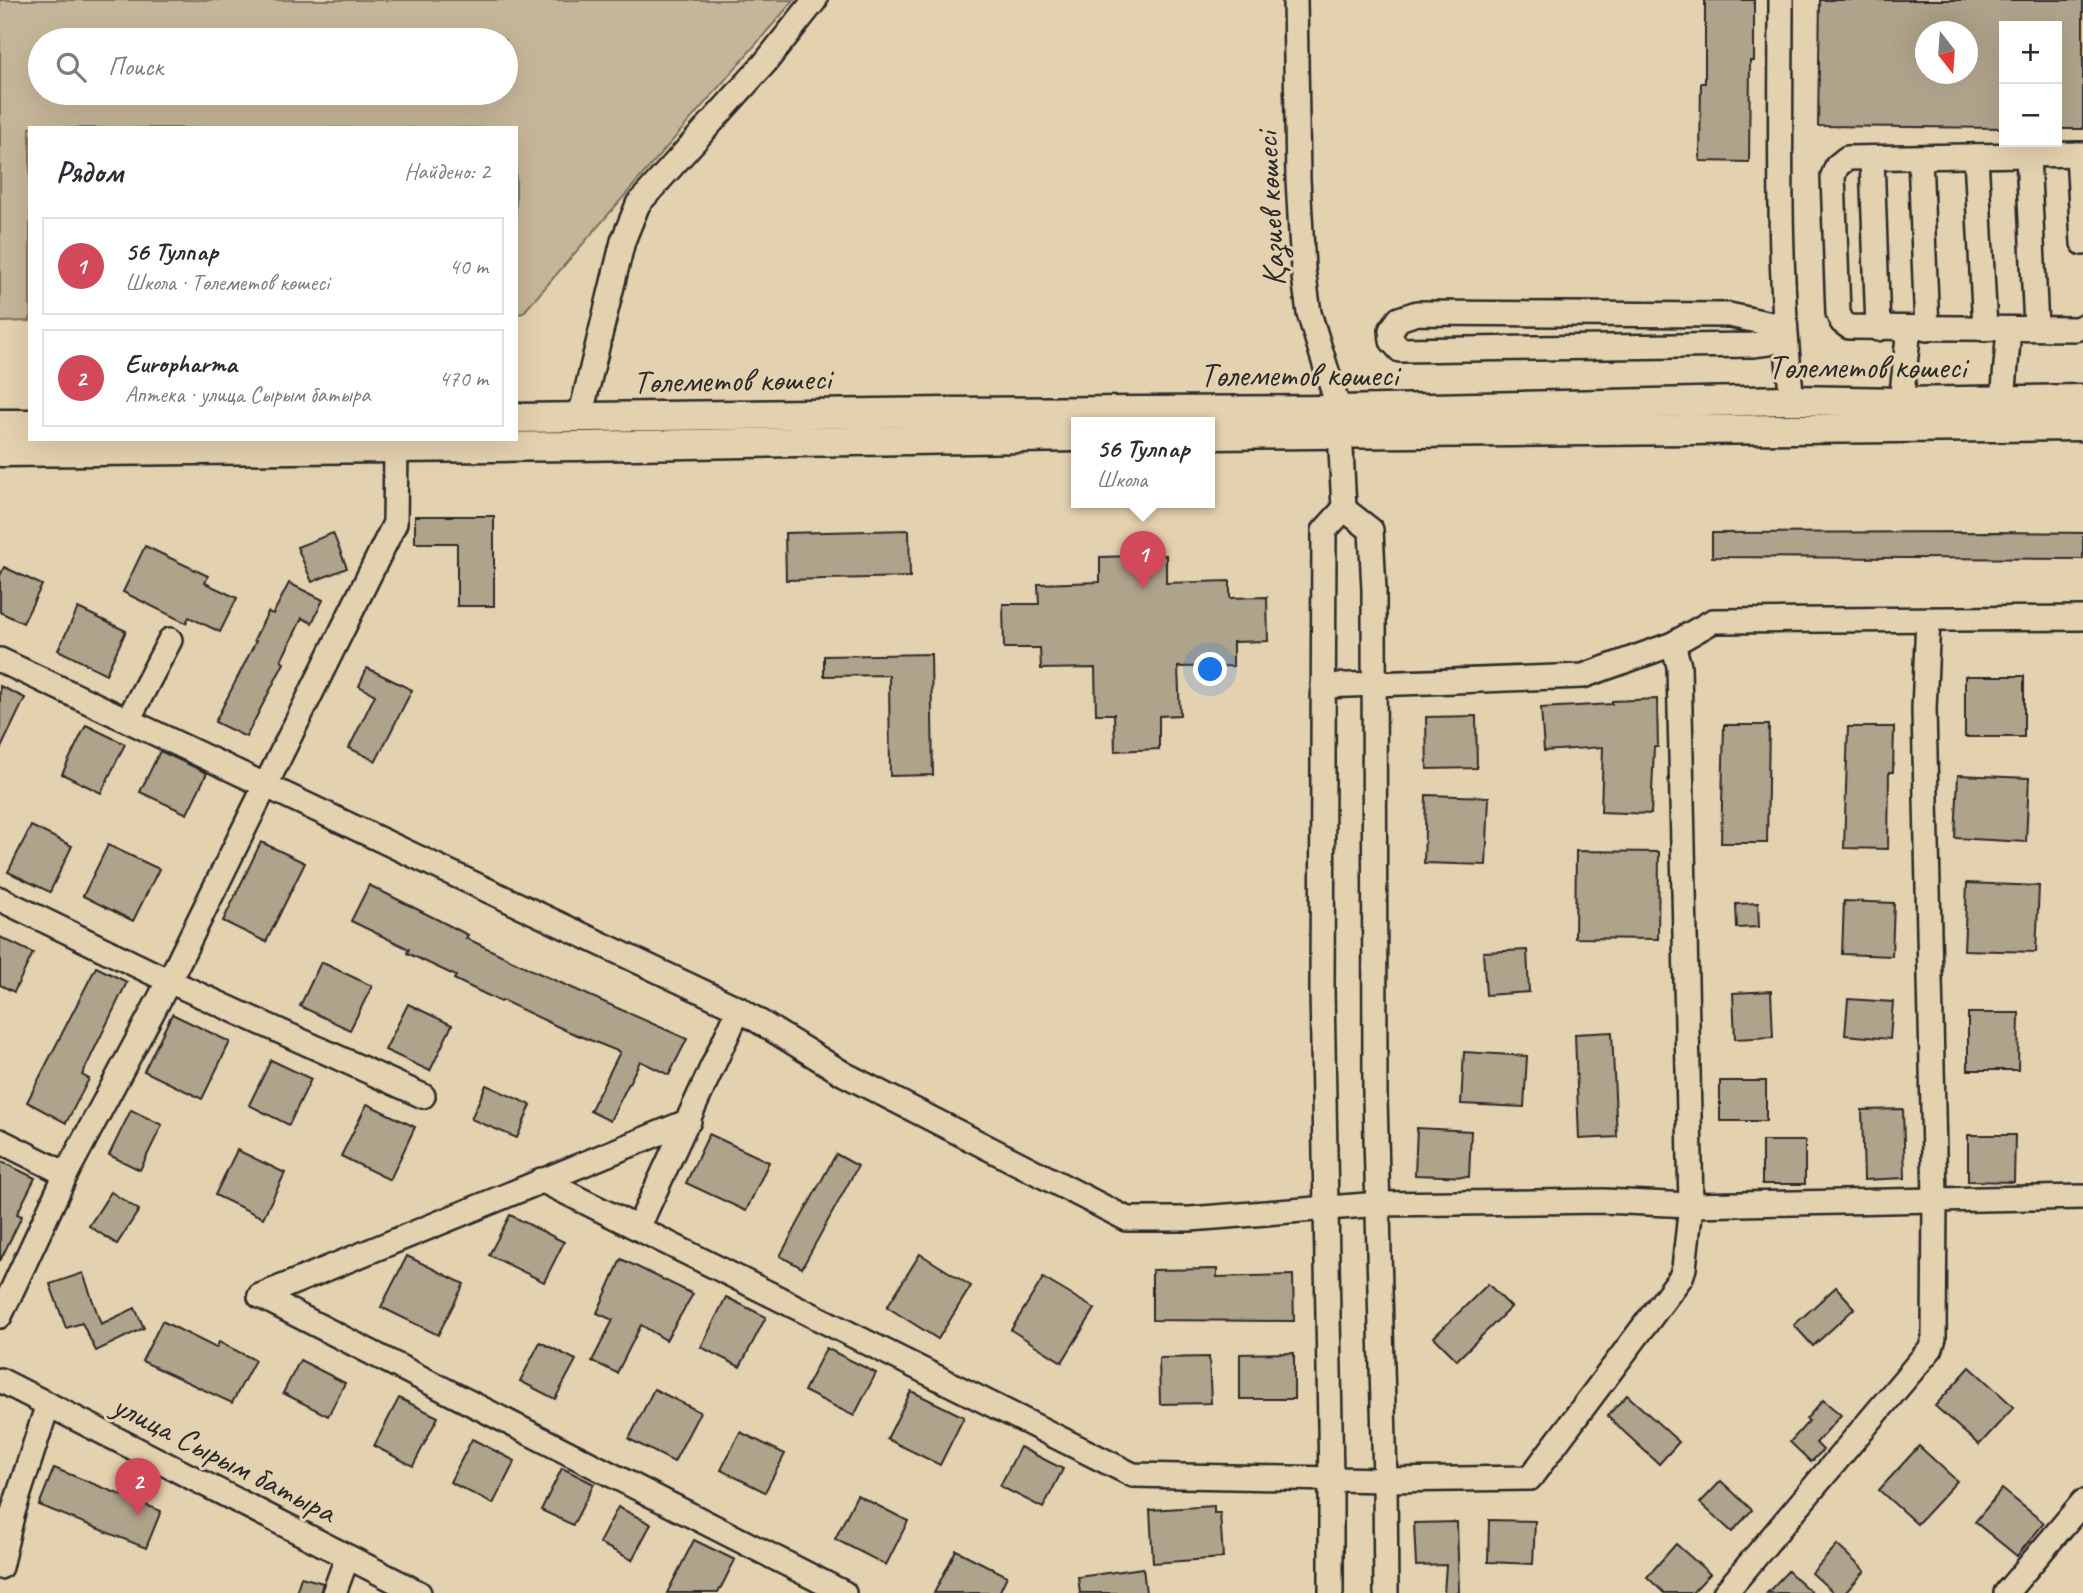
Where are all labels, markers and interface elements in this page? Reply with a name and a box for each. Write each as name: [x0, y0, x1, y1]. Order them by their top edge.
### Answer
north arrow: [1915, 21, 1978, 84]
map controls: [1999, 21, 2062, 147]
button: +: [1999, 21, 2062, 84]
search box: [28, 28, 518, 105]
icon: search: [52, 48, 90, 86]
text: Поиск: [108, 50, 163, 83]
button: −: [1999, 84, 2062, 147]
street label: Қазиев көшесі: [1245, 127, 1295, 287]
text: Рядом: [56, 153, 123, 191]
text: Найдено: 2: [404, 157, 490, 186]
text: 56 Тулпар: [125, 235, 218, 268]
text: 1: [76, 252, 86, 281]
text: 40 m: [449, 252, 488, 281]
text: Школа · Төлеметов көшесі: [125, 268, 329, 297]
street label: Төлеметов көшесі: [1768, 346, 1970, 388]
text: Europharma: [125, 347, 237, 380]
street label: Төлеметов көшесі: [1200, 354, 1402, 396]
street label: Төлеметов көшесі: [633, 357, 835, 403]
text: 2: [76, 364, 86, 393]
text: 470 m: [439, 364, 488, 393]
text: Аптека · улица Сырым батыра: [125, 380, 370, 409]
popup: [1071, 417, 1215, 508]
text: 56 Тулпар: [1096, 432, 1190, 465]
text: Школа: [1096, 465, 1147, 494]
pin: 1: [1120, 531, 1166, 589]
your location: [1193, 652, 1227, 686]
street label: улица Сырым батыра: [104, 1383, 345, 1533]
pin: 2: [115, 1458, 161, 1516]

